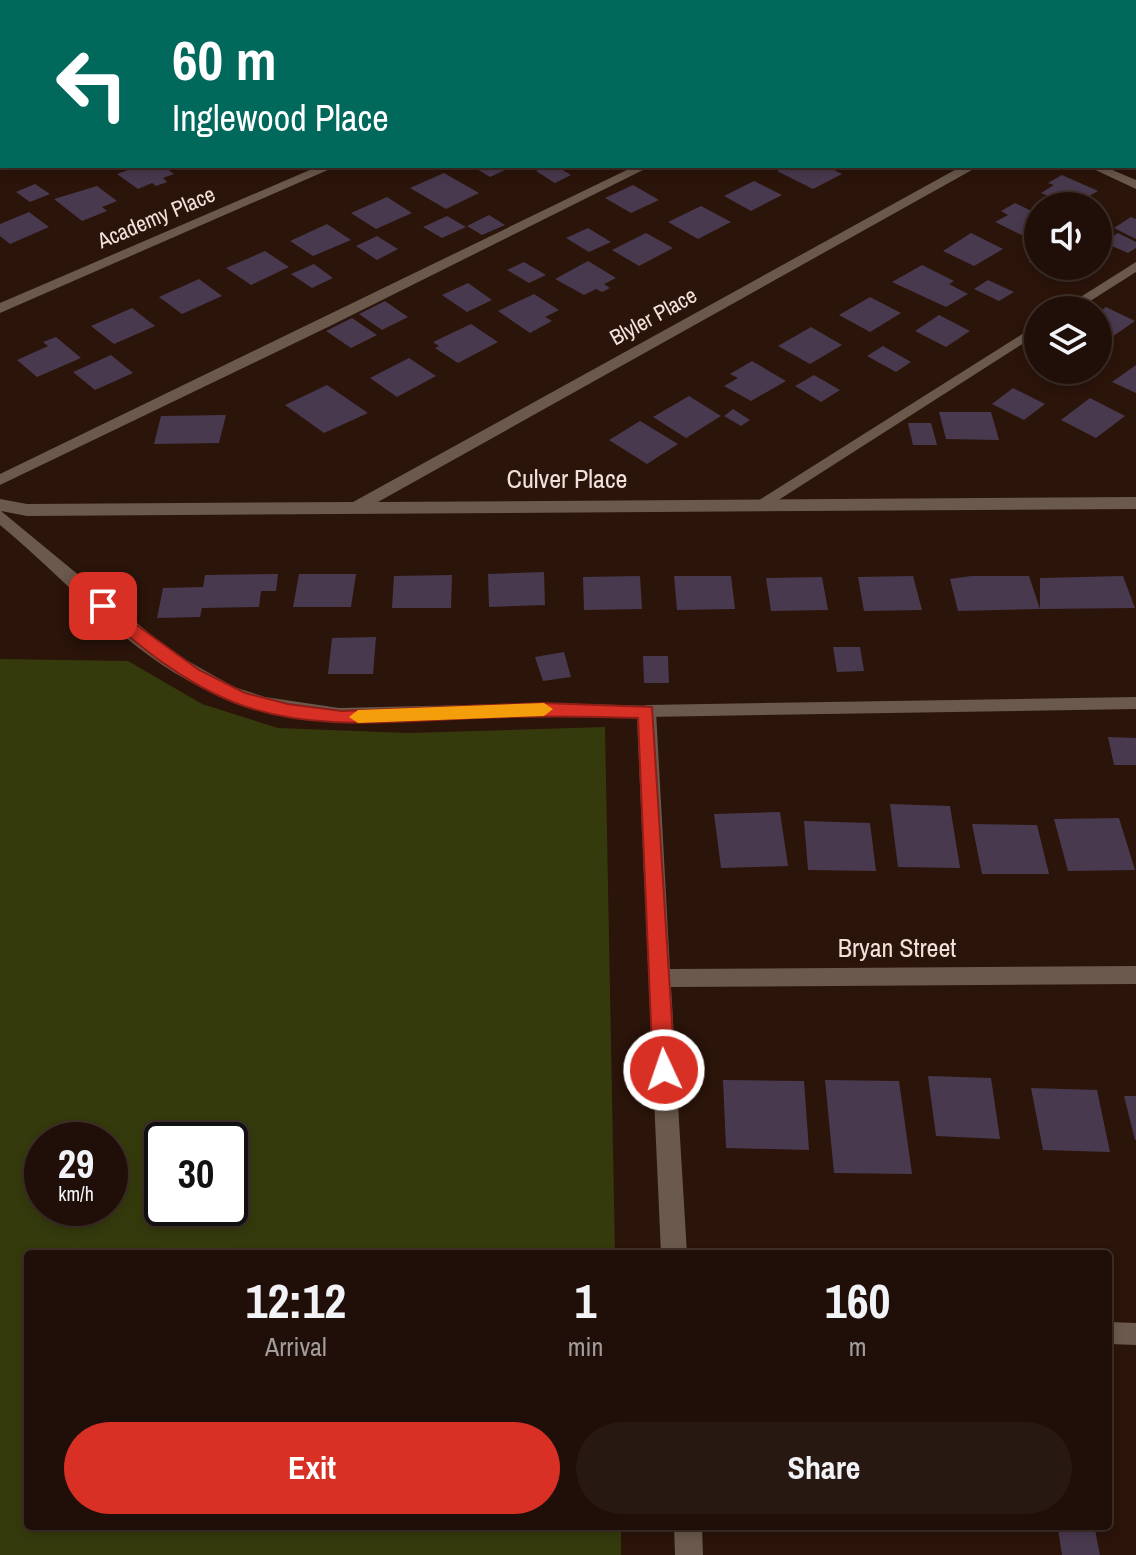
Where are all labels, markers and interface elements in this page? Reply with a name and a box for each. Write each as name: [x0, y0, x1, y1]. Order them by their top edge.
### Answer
text: 60 m: [172, 22, 277, 97]
icon: left: [40, 32, 144, 136]
text: Inglewood Place: [172, 94, 389, 142]
street label: Academy Place: [92, 179, 220, 256]
map controls: [1024, 192, 1112, 384]
button: sound: [1024, 192, 1112, 280]
street label: Blyler Place: [604, 280, 702, 352]
button: layers: [1024, 296, 1112, 384]
street label: Culver Place: [507, 461, 627, 496]
pin: [69, 572, 137, 640]
icon: arrive: [81, 584, 125, 628]
street label: Bryan Street: [838, 930, 956, 965]
position arrow: [622, 1028, 706, 1112]
speed limit sign: 30: [144, 1122, 248, 1226]
text: 29: [58, 1137, 94, 1190]
text: km/h: [58, 1180, 94, 1207]
text: 12:12: [246, 1268, 346, 1333]
text: 1: [575, 1268, 596, 1333]
text: 160: [825, 1268, 890, 1333]
text: Arrival: [265, 1329, 327, 1364]
text: min: [568, 1329, 603, 1364]
text: m: [849, 1329, 867, 1364]
button: Exit: [64, 1422, 560, 1514]
button: Share: [576, 1422, 1072, 1514]

